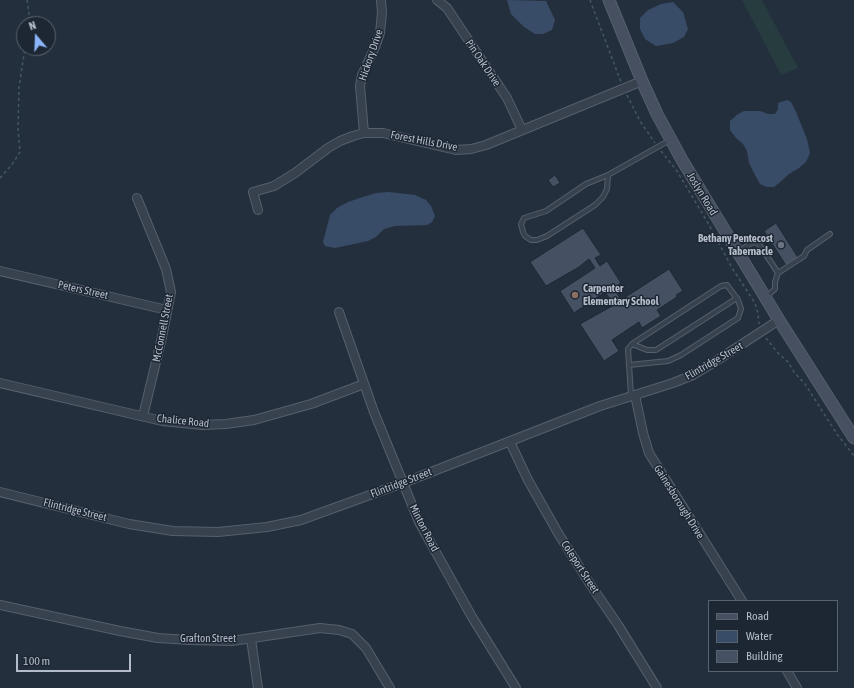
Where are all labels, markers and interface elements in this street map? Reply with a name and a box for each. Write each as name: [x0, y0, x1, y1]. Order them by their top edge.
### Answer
north arrow: [16, 16, 56, 56]
text: N: [27, 19, 37, 32]
street label: Hickory Drive: [356, 28, 386, 82]
street label: Pin Oak Drive: [462, 37, 504, 89]
street label: Forest Hills Drive: [390, 128, 458, 154]
street label: Joslyn Road: [684, 170, 720, 218]
place label: Bethany Pentecost Tabernacle: [698, 232, 773, 258]
marker: Bethany Pentecost Tabernacle: [776, 240, 786, 250]
street label: Peters Street: [57, 278, 109, 302]
place label: Carpenter Elementary School: [583, 282, 659, 308]
marker: Carpenter Elementary School: [570, 290, 580, 300]
street label: McConnell Street: [150, 293, 176, 363]
street label: Flintridge Street: [683, 339, 745, 383]
street label: Chalice Road: [156, 412, 210, 430]
street label: Gainesborough Drive: [651, 463, 707, 541]
street label: Flintridge Street: [369, 465, 433, 501]
street label: Flintridge Street: [42, 496, 108, 524]
street label: Minton Road: [406, 502, 442, 554]
street label: Coleport Street: [558, 538, 602, 596]
legend: [708, 600, 838, 672]
text: Road: [746, 609, 769, 623]
text: Water: [746, 629, 772, 643]
street label: Grafton Street: [180, 632, 236, 646]
scale bar: [18, 646, 133, 672]
text: Building: [746, 649, 783, 663]
text: 100 m: [23, 654, 50, 668]

